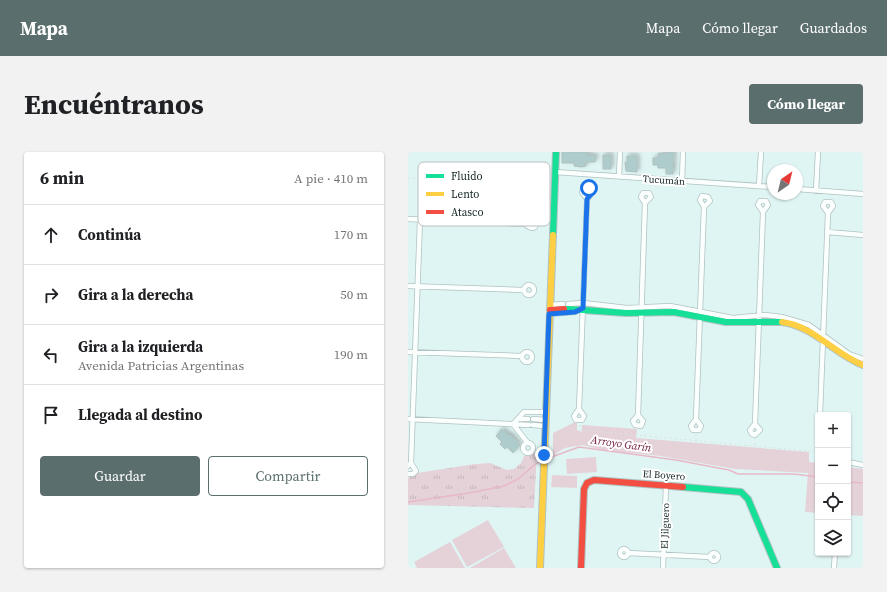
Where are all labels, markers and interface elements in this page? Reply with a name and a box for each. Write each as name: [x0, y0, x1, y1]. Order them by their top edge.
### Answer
text: Mapa: [20, 15, 68, 41]
text: Mapa: [646, 18, 680, 38]
text: Cómo llegar: [702, 18, 778, 38]
text: Guardados: [800, 18, 867, 38]
button: Cómo llegar: [749, 84, 863, 124]
text: Encuéntranos: [24, 85, 204, 123]
legend: [418, 162, 550, 226]
north arrow: [767, 164, 803, 200]
text: 6 min: [40, 166, 84, 190]
text: Fluido: [451, 169, 483, 184]
text: A pie · 410 m: [294, 170, 368, 187]
street label: Tucumán: [642, 172, 686, 188]
route start: [580, 179, 598, 197]
text: Lento: [451, 187, 479, 202]
text: Atasco: [451, 205, 483, 220]
icon: ahead: [40, 224, 62, 246]
text: Continúa: [78, 224, 141, 245]
text: 170 m: [334, 226, 368, 243]
icon: right: [40, 284, 62, 306]
text: Gira a la derecha: [78, 284, 193, 305]
text: 50 m: [340, 286, 368, 303]
text: Gira a la izquierda: [78, 336, 203, 357]
icon: left: [40, 344, 62, 366]
text: 190 m: [334, 346, 368, 363]
text: Avenida Patricias Argentinas: [78, 357, 244, 374]
icon: arrive: [40, 404, 62, 426]
text: Llegada al destino: [78, 404, 203, 425]
map controls: [815, 412, 851, 556]
button: +: [815, 412, 851, 448]
water label: Arroyo Garín: [589, 432, 653, 456]
route end: [535, 446, 553, 464]
button: −: [815, 448, 851, 484]
button: Guardar: [40, 456, 200, 496]
button: Compartir: [208, 456, 368, 496]
street label: El Boyero: [642, 467, 686, 483]
button: locate: [815, 484, 851, 520]
street label: El Jilguero: [658, 502, 672, 549]
button: layers: [815, 520, 851, 556]

